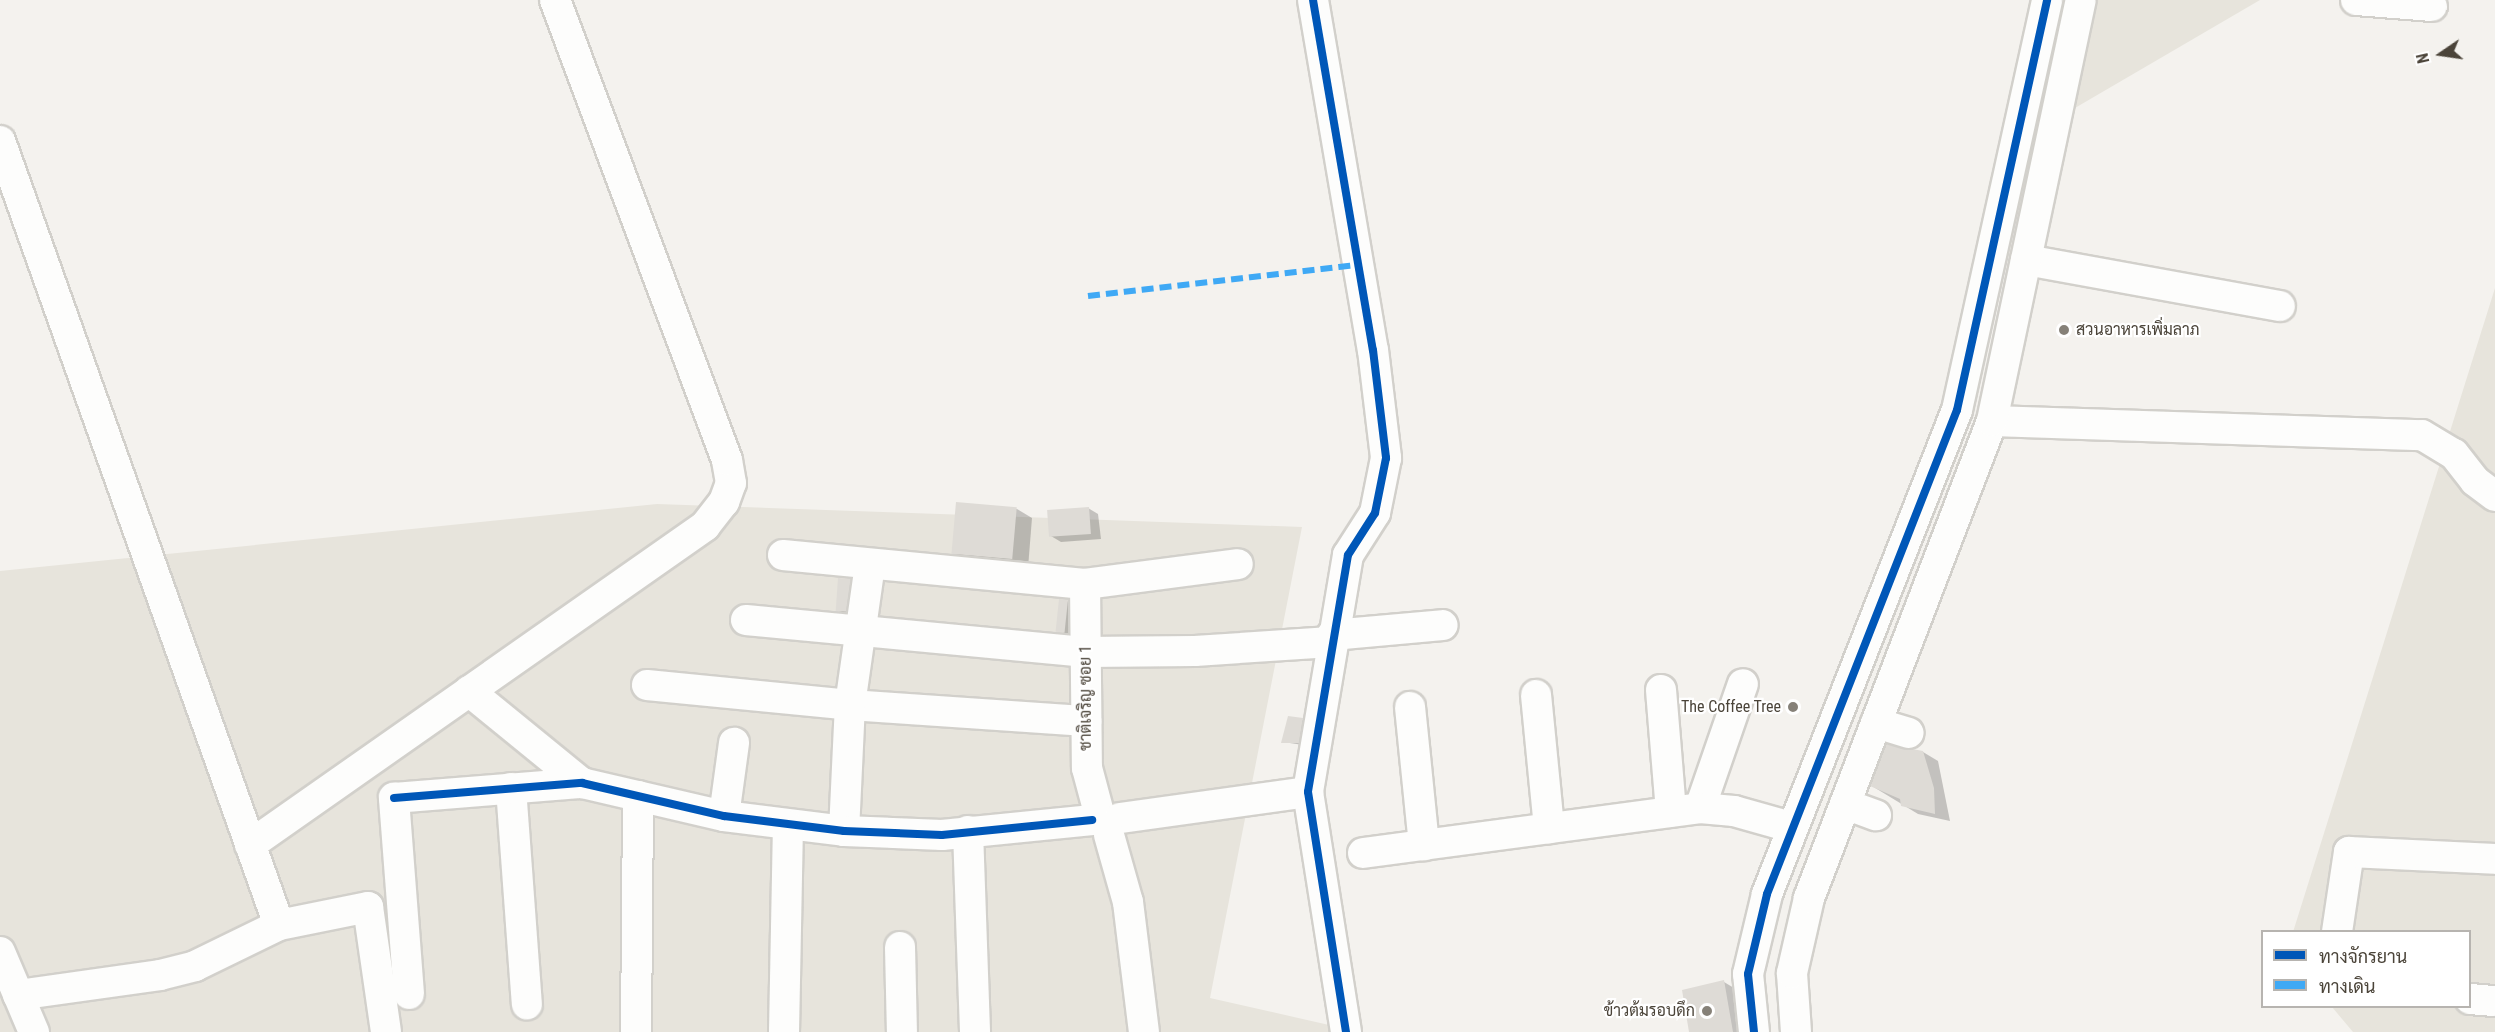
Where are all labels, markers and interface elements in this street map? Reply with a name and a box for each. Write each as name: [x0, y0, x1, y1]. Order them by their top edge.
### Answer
north arrow: [2411, 24, 2471, 84]
text: N: [2413, 51, 2433, 65]
place label: สวนอาหารเพิ่มลาภ: [2076, 320, 2200, 340]
marker: สวนอาหารเพิ่มลาภ: [2057, 323, 2071, 337]
street label: ชาติเจริญ ซอย 1: [1076, 645, 1096, 751]
place label: The Coffee Tree: [1681, 697, 1781, 717]
marker: The Coffee Tree: [1786, 700, 1800, 714]
legend: [2261, 930, 2471, 1008]
text: ทางจักรยาน: [2319, 946, 2407, 967]
text: ทางเดิน: [2319, 976, 2375, 997]
place label: ข้าวต้มรอบดึก: [1604, 1001, 1695, 1021]
marker: ข้าวต้มรอบดึก: [1700, 1004, 1714, 1018]

